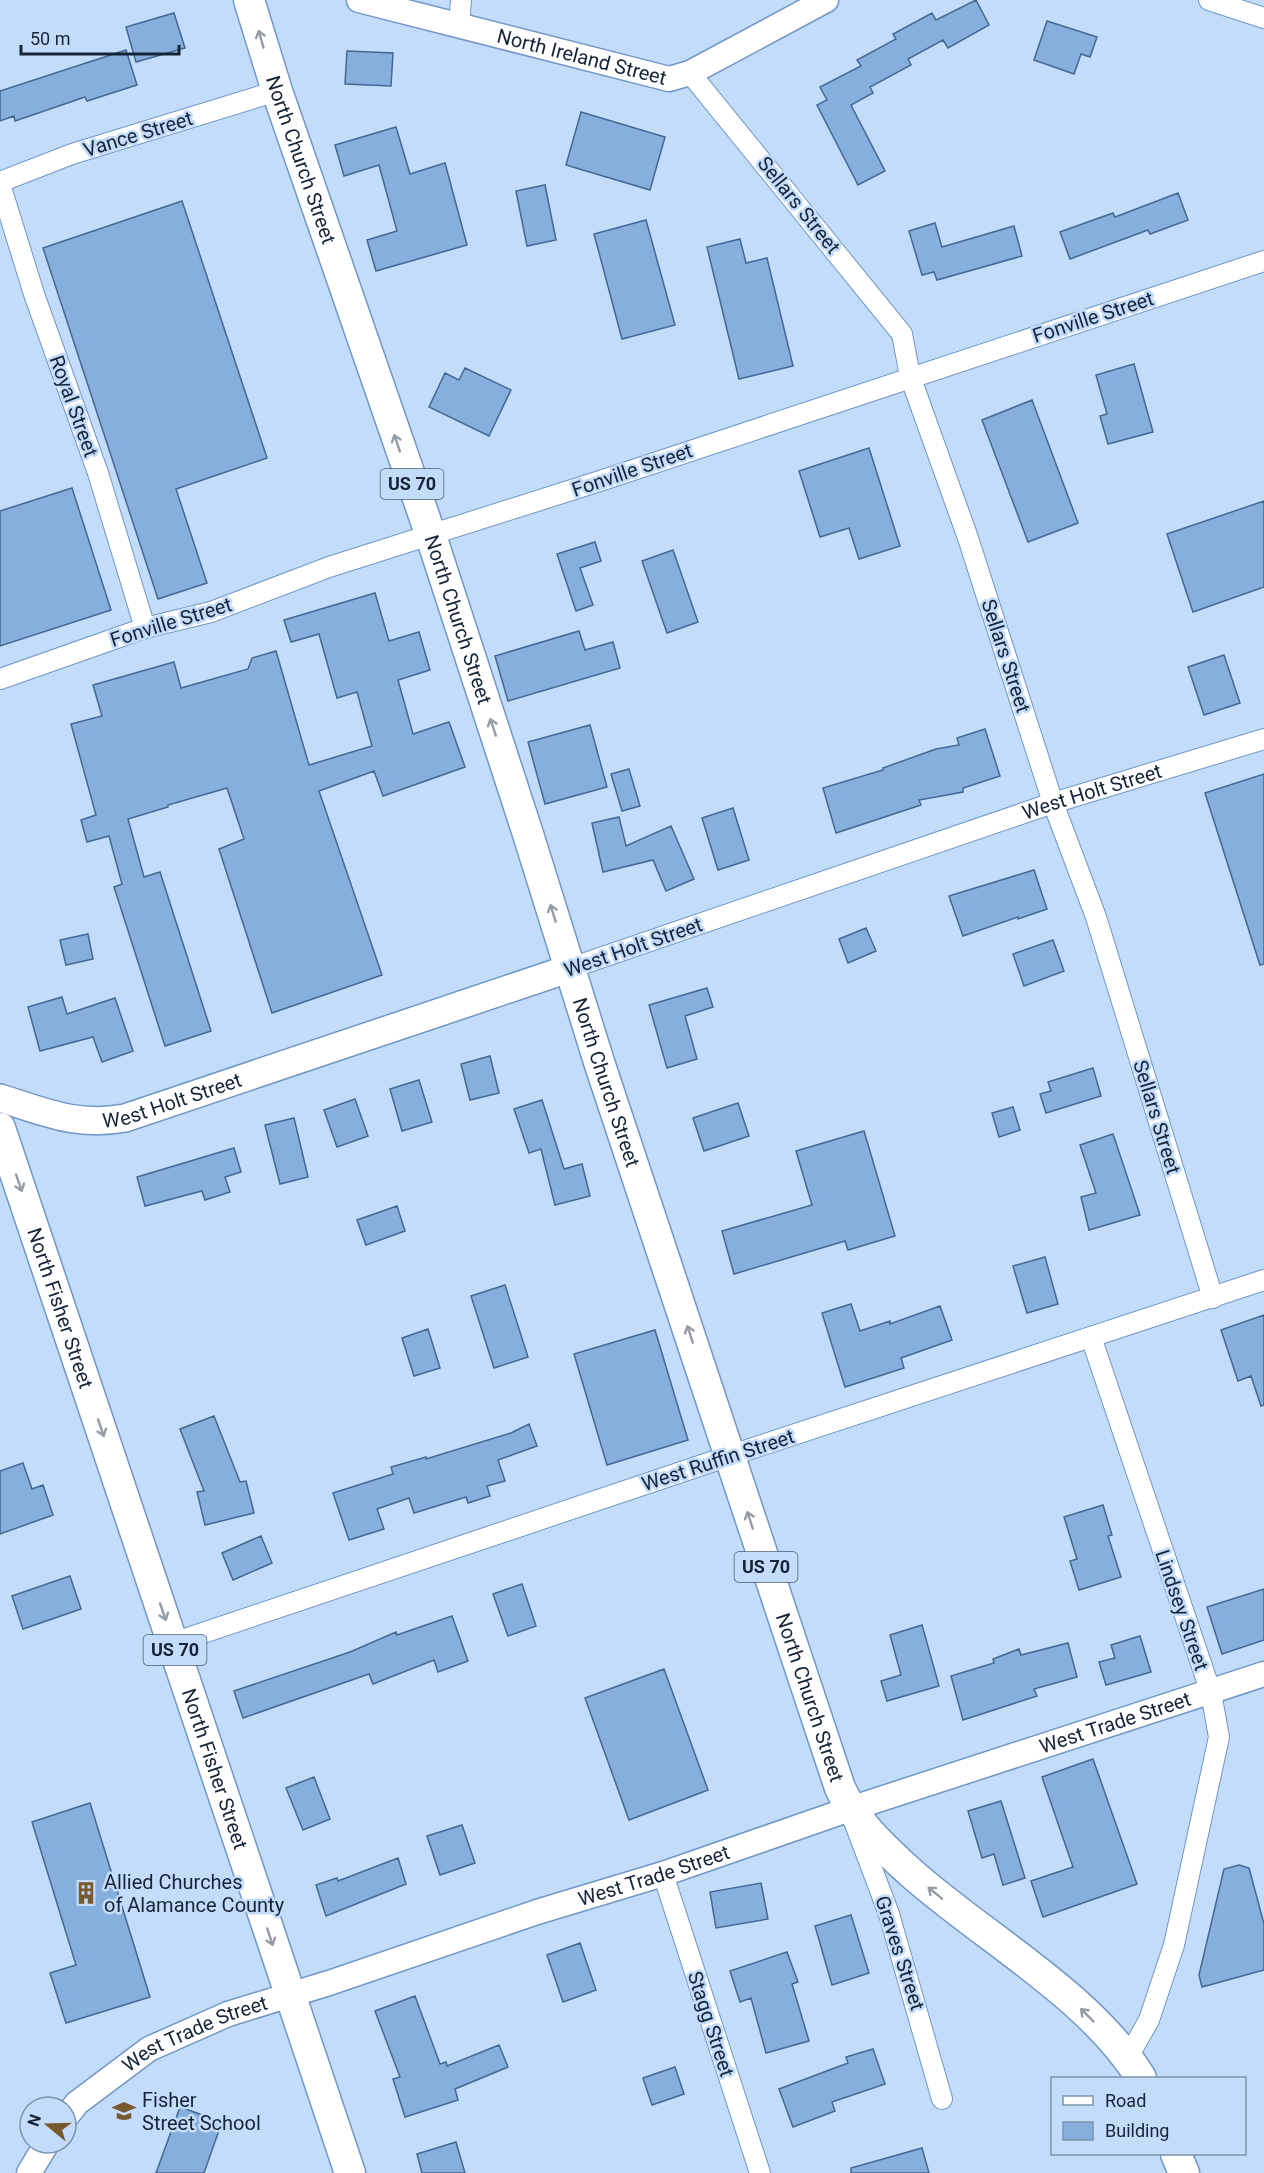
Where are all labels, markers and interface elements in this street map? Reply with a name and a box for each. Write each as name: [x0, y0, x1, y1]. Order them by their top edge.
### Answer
scale bar: [21, 18, 178, 56]
street label: North Ireland Street: [495, 24, 669, 90]
text: 50 m: [30, 28, 70, 49]
one-way arrow: [255, 30, 266, 49]
street label: North Church Street: [261, 73, 341, 247]
street label: Vance Street: [80, 106, 196, 162]
street label: Sellars Street: [753, 152, 845, 258]
street label: Fonville Street: [1029, 286, 1157, 348]
street label: Royal Street: [45, 352, 103, 460]
one-way arrow: [391, 434, 402, 453]
street label: Fonville Street: [569, 438, 695, 502]
road number: US 70: [380, 469, 444, 499]
street label: North Church Street: [419, 532, 497, 707]
street label: Fonville Street: [107, 592, 235, 652]
street label: Sellars Street: [976, 596, 1036, 716]
one-way arrow: [487, 718, 498, 737]
street label: West Holt Street: [1019, 759, 1165, 825]
one-way arrow: [547, 904, 558, 923]
street label: West Holt Street: [561, 912, 705, 982]
street label: North Church Street: [568, 995, 645, 1170]
street label: Sellars Street: [1128, 1057, 1186, 1177]
street label: West Holt Street: [101, 1068, 245, 1133]
one-way arrow: [14, 1173, 25, 1192]
street label: North Fisher Street: [22, 1225, 98, 1392]
one-way arrow: [684, 1325, 695, 1344]
one-way arrow: [96, 1418, 107, 1437]
street label: West Ruffin Street: [639, 1424, 797, 1496]
one-way arrow: [744, 1511, 755, 1530]
street label: Lindsey Street: [1150, 1547, 1214, 1673]
road number: US 70: [734, 1552, 798, 1582]
one-way arrow: [158, 1603, 169, 1621]
street label: North Church Street: [771, 1610, 849, 1785]
road number: US 70: [144, 1635, 207, 1665]
street label: North Fisher Street: [177, 1686, 253, 1852]
street label: West Trade Street: [1036, 1687, 1194, 1758]
street label: West Trade Street: [575, 1840, 733, 1911]
place label: Allied Churches of Alamance County: [104, 1870, 285, 1917]
building icon: Allied Churches of Alamance County: [73, 1880, 99, 1906]
one-way arrow: [927, 1887, 943, 1900]
street label: Graves Street: [870, 1893, 930, 2013]
one-way arrow: [265, 1927, 276, 1946]
street label: Stagg Street: [683, 1968, 739, 2080]
street label: West Trade Street: [117, 1991, 270, 2077]
one-way arrow: [1079, 2008, 1094, 2023]
legend: [1051, 2077, 1246, 2155]
place label: Fisher Street School: [142, 2088, 261, 2135]
text: Road: [1105, 2090, 1146, 2111]
north arrow: [18, 2095, 78, 2155]
school or university icon: Fisher Street School: [111, 2098, 137, 2124]
text: N: [23, 2112, 45, 2129]
text: Building: [1105, 2120, 1169, 2141]

